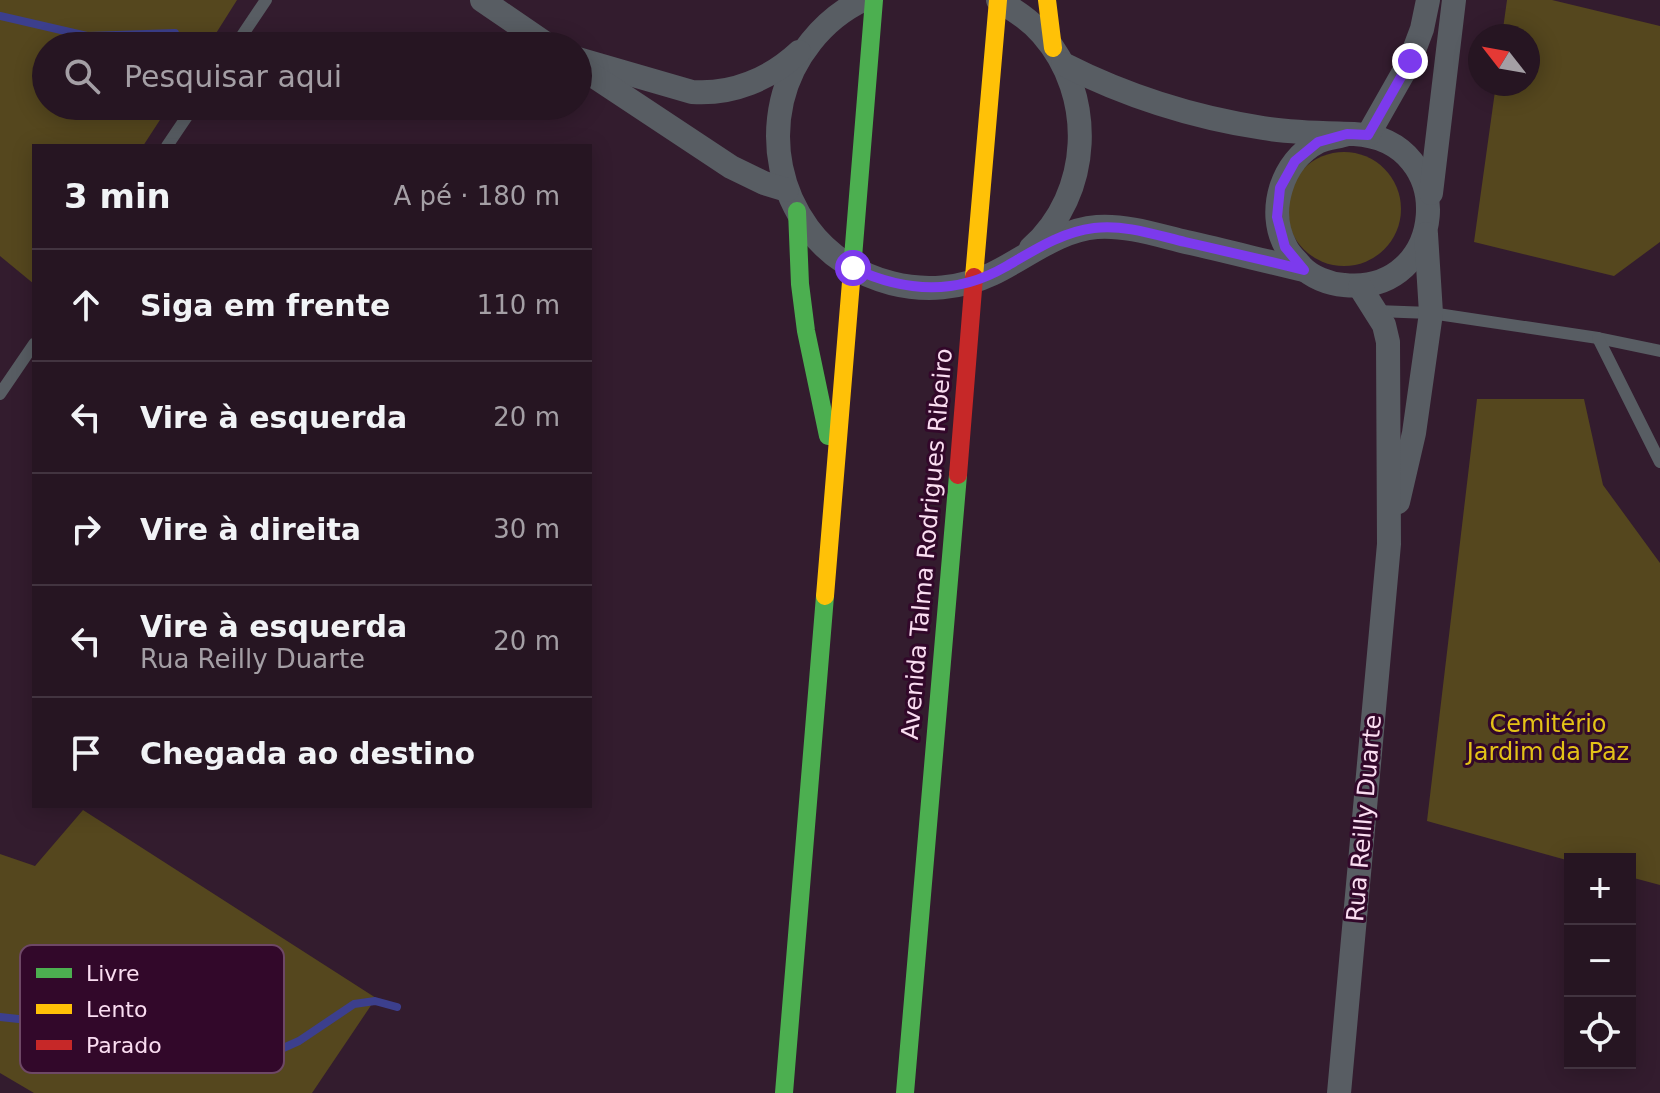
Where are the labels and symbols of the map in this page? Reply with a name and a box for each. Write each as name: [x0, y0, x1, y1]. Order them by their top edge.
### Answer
north arrow: [1468, 24, 1540, 96]
route end: [1392, 43, 1428, 79]
route start: [835, 250, 871, 286]
street label: Avenida Talma Rodrigues Ribeiro: [896, 347, 958, 741]
park label: Cemitério Jardim da Paz: [1465, 710, 1629, 766]
street label: Rua Reilly Duarte: [1341, 713, 1387, 923]
legend: [20, 945, 284, 1073]
text: Livre: [86, 961, 140, 986]
text: Lento: [86, 997, 147, 1022]
text: Parado: [86, 1033, 162, 1058]

